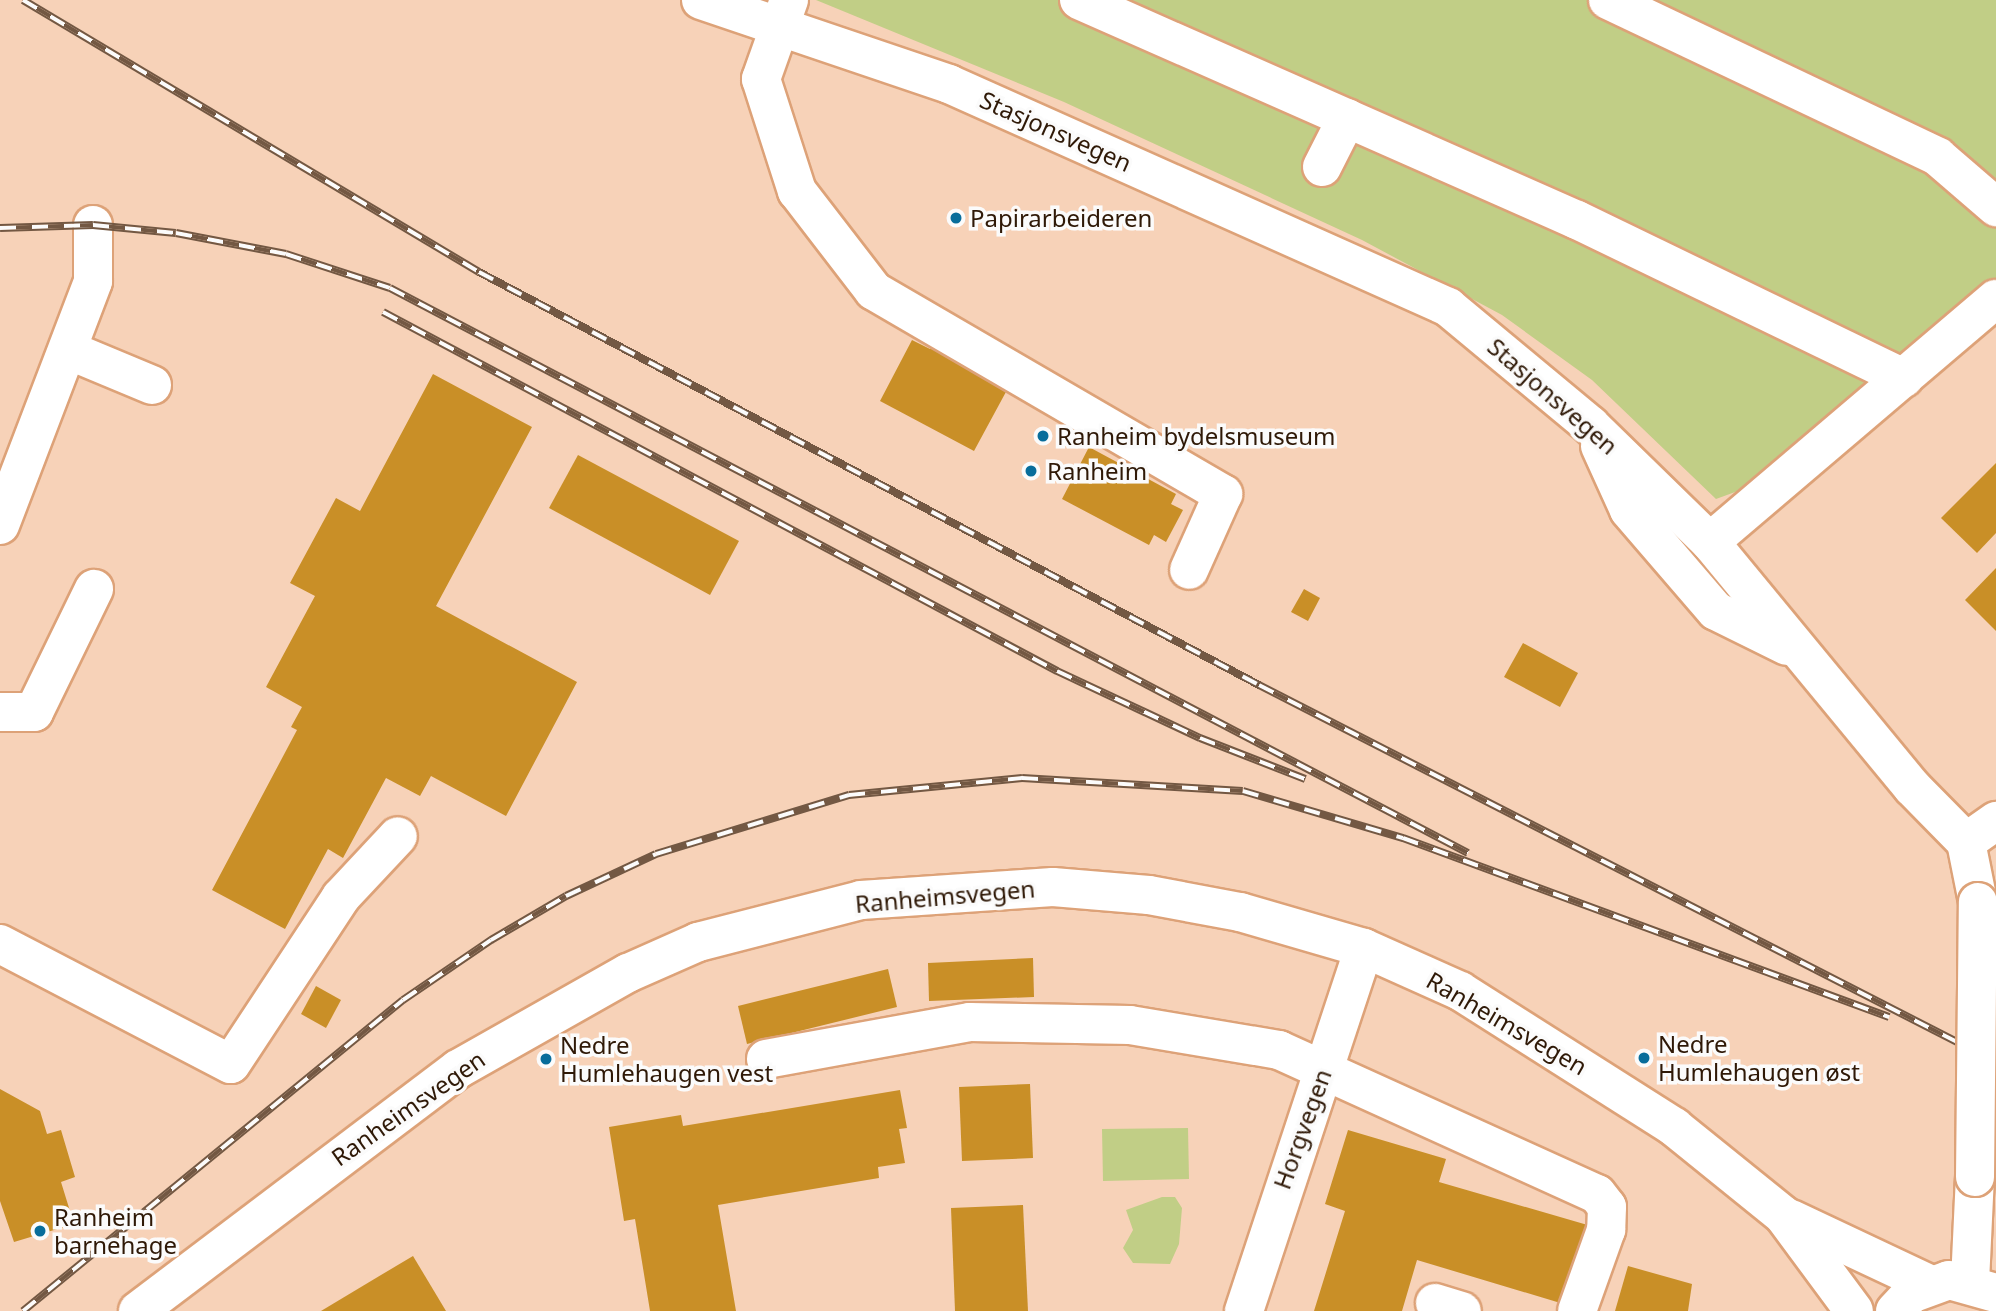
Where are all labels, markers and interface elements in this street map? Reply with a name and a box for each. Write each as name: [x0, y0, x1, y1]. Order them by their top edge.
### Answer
street label: Stasjonsvegen: [976, 85, 1136, 177]
place label: Papirarbeideren: [970, 204, 1152, 232]
marker: Papirarbeideren: [948, 210, 964, 226]
street label: Stasjonsvegen: [1482, 332, 1624, 460]
place label: Ranheim bydelsmuseum: [1057, 422, 1336, 450]
marker: Ranheim bydelsmuseum: [1035, 428, 1051, 444]
place label: Ranheim: [1047, 457, 1147, 485]
marker: Ranheim: [1021, 461, 1041, 481]
street label: Ranheimsvegen: [854, 874, 1036, 918]
street label: Ranheimsvegen: [1422, 965, 1592, 1081]
place label: Nedre Humlehaugen øst: [1658, 1030, 1860, 1086]
place label: Nedre Humlehaugen vest: [560, 1031, 773, 1087]
street label: Ranheimsvegen: [326, 1044, 490, 1172]
marker: Nedre Humlehaugen øst: [1636, 1050, 1652, 1066]
marker: Nedre Humlehaugen vest: [538, 1051, 554, 1067]
street label: Horgvegen: [1267, 1065, 1337, 1193]
place label: Ranheim barnehage: [54, 1203, 177, 1259]
marker: Ranheim barnehage: [32, 1223, 48, 1239]

